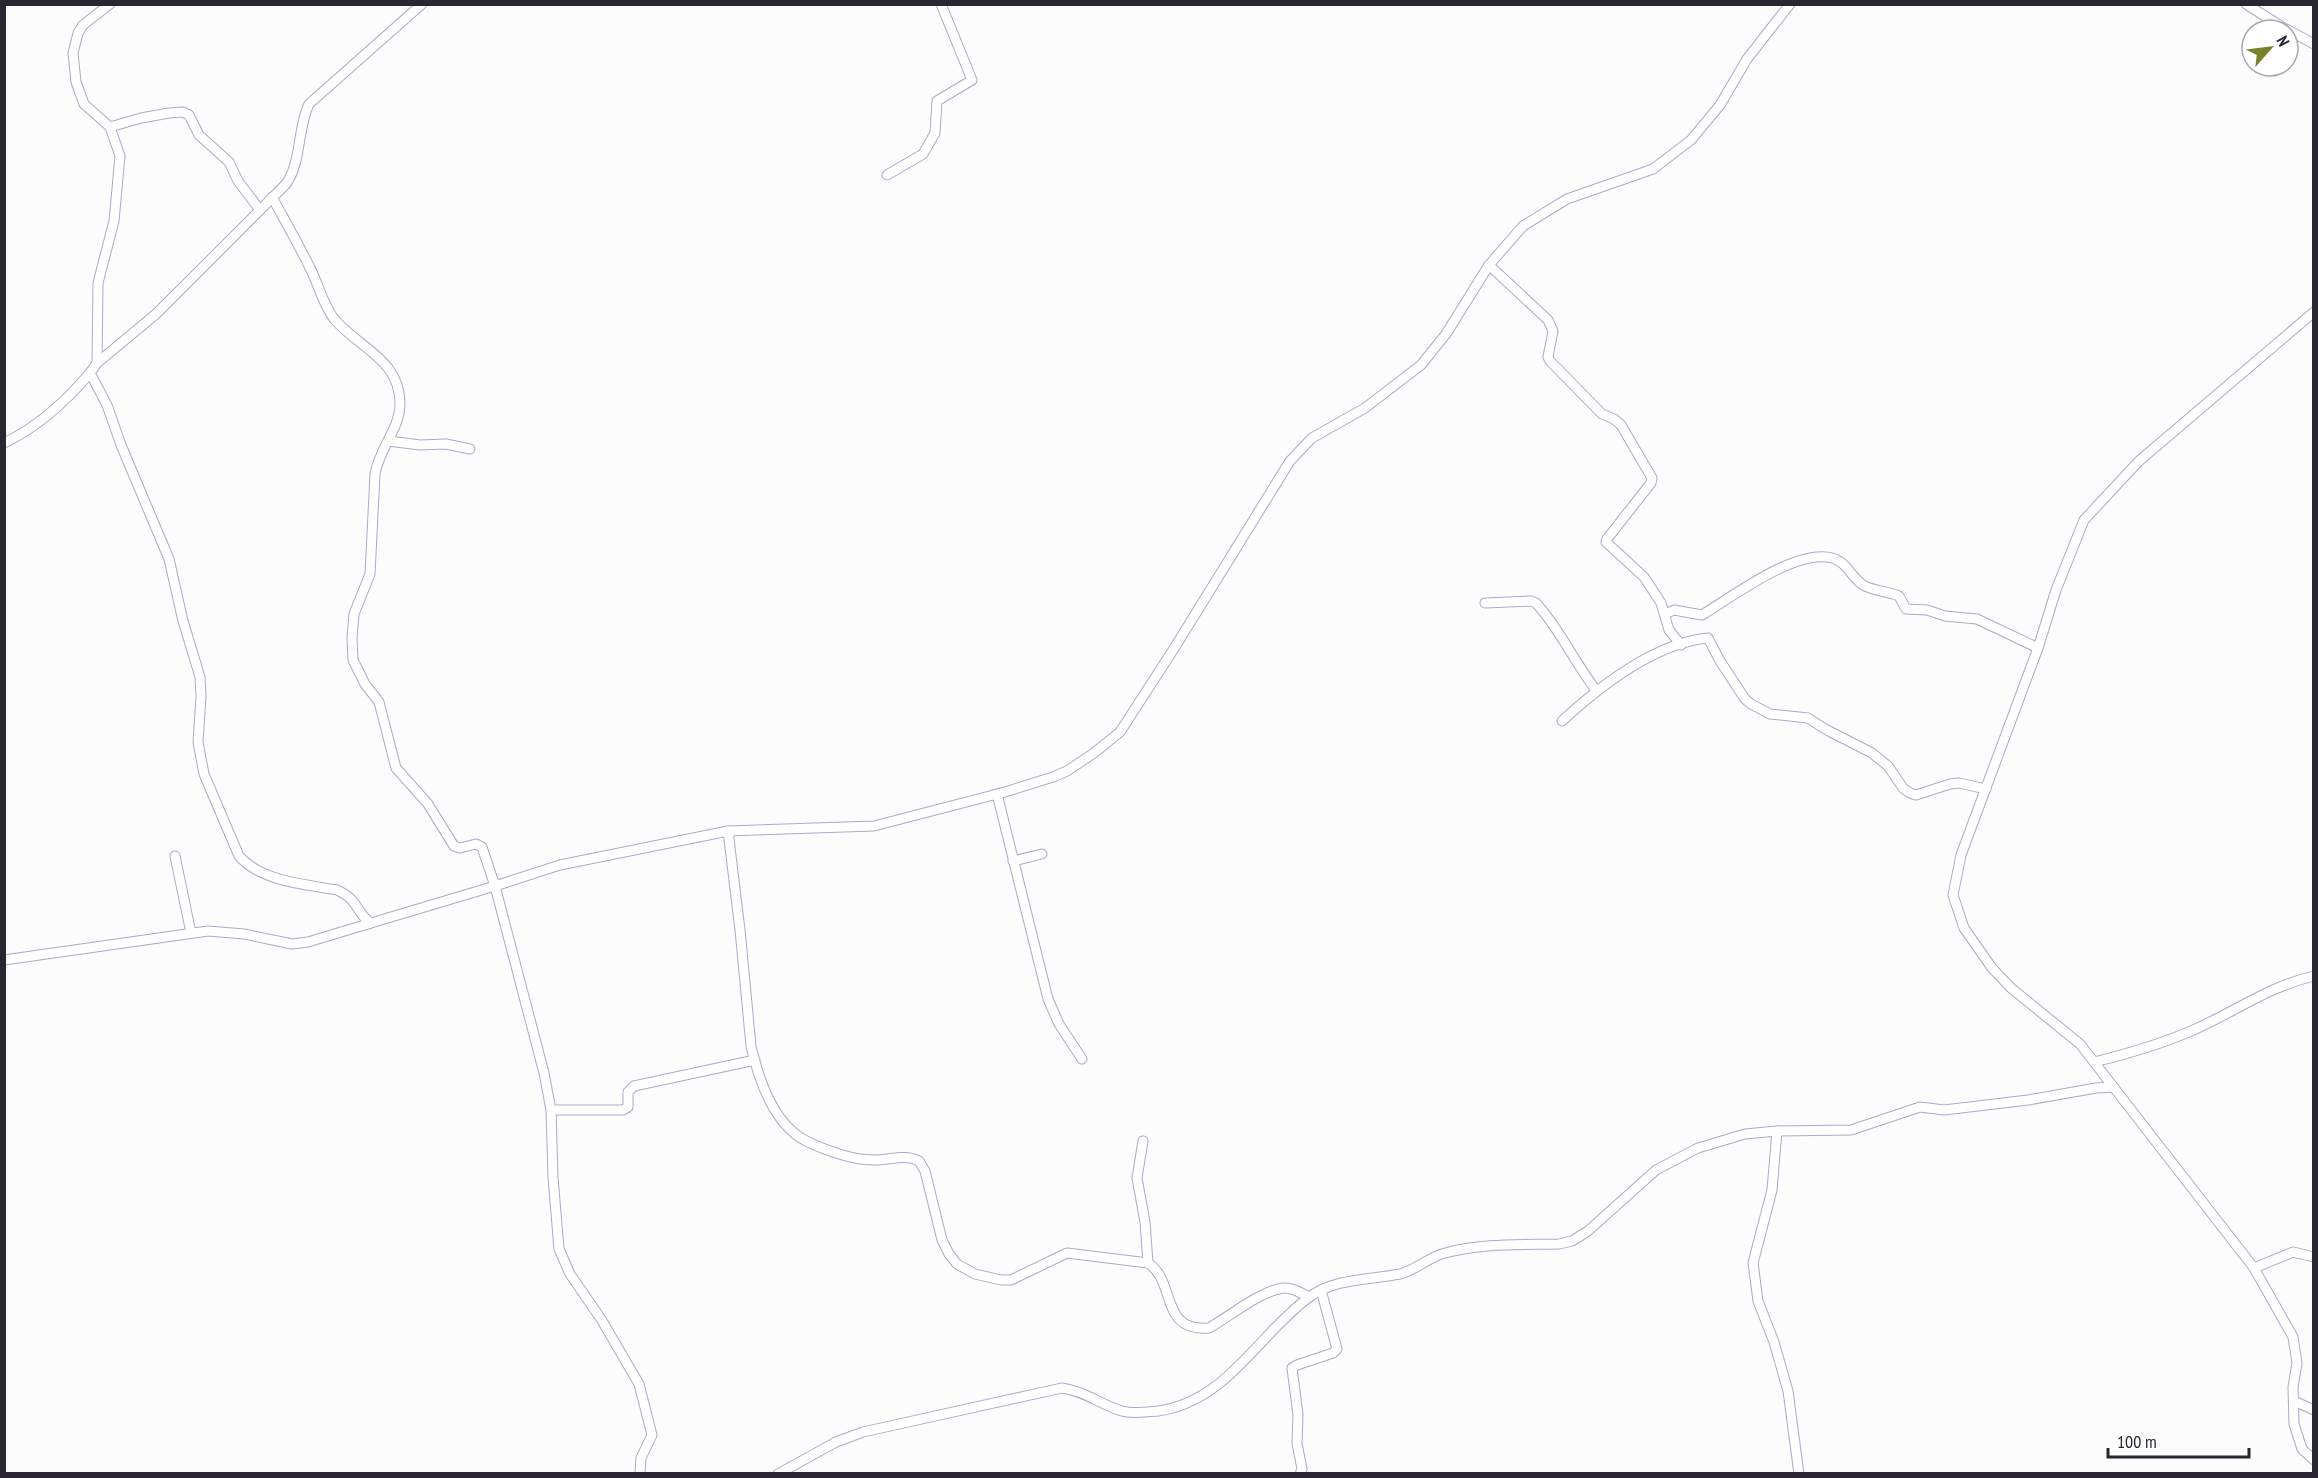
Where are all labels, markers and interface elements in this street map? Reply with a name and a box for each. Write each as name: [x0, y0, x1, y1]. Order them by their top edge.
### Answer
north arrow: [2240, 18, 2300, 78]
text: N: [2272, 32, 2294, 49]
scale bar: [2108, 1421, 2249, 1459]
text: 100 m: [2117, 1430, 2157, 1453]

